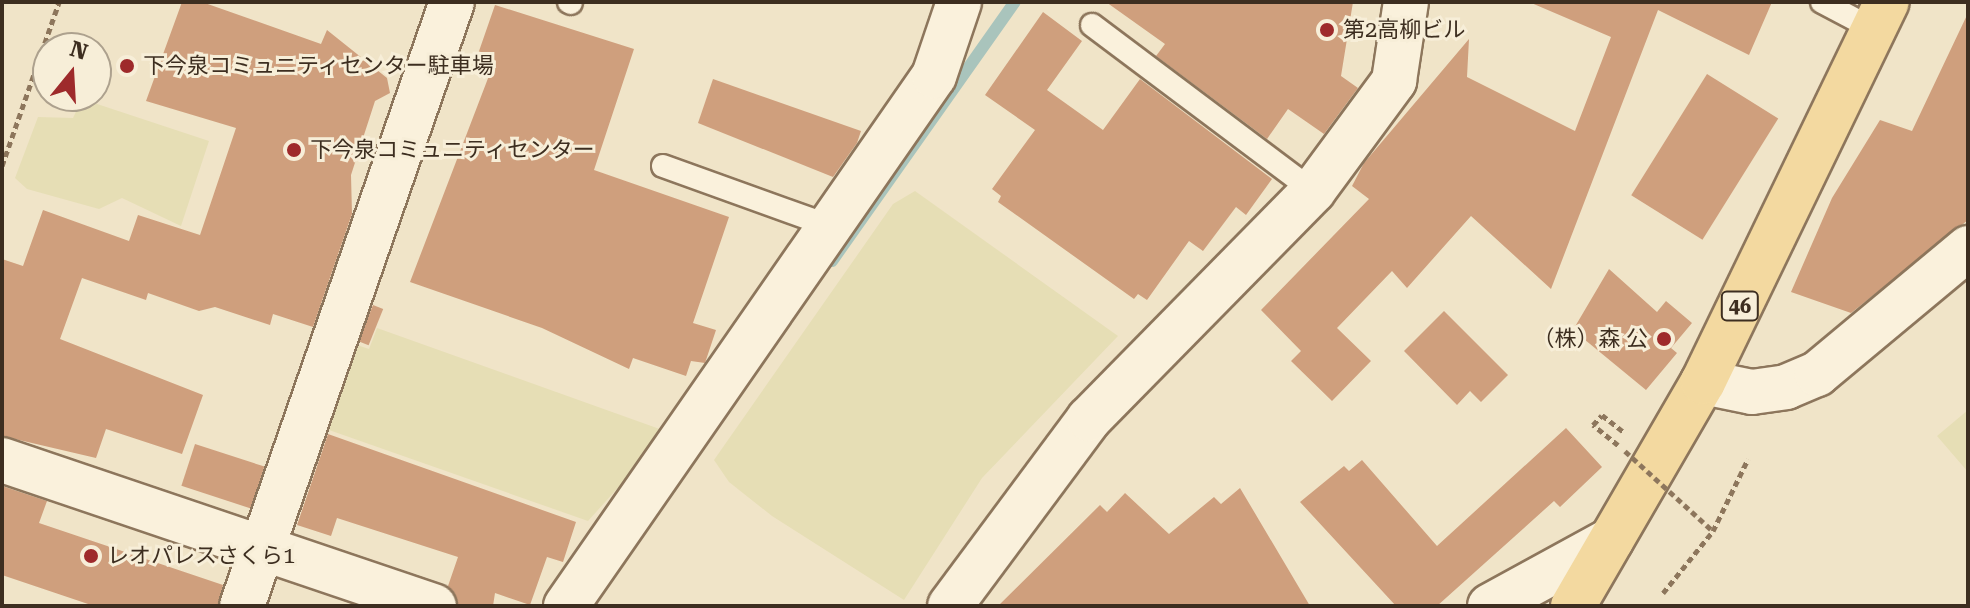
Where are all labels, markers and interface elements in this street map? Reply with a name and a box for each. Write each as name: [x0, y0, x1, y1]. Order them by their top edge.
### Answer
place label: 第2高柳ビル: [1343, 17, 1465, 43]
marker: 第2高柳ビル: [1318, 21, 1336, 39]
north arrow: [32, 32, 112, 112]
text: N: [67, 36, 91, 65]
place label: 下今泉コミュニティセンター駐車場: [143, 53, 495, 79]
marker: 下今泉コミュニティセンター駐車場: [118, 57, 136, 75]
place label: 下今泉コミュニティセンター: [310, 137, 596, 163]
marker: 下今泉コミュニティセンター: [285, 141, 303, 159]
road number: 46: [1720, 290, 1760, 322]
place label: （株）森 公: [1532, 326, 1648, 352]
marker: （株）森 公: [1655, 330, 1673, 348]
place label: レオパレスさくら1: [107, 543, 295, 569]
marker: レオパレスさくら1: [82, 547, 100, 565]

